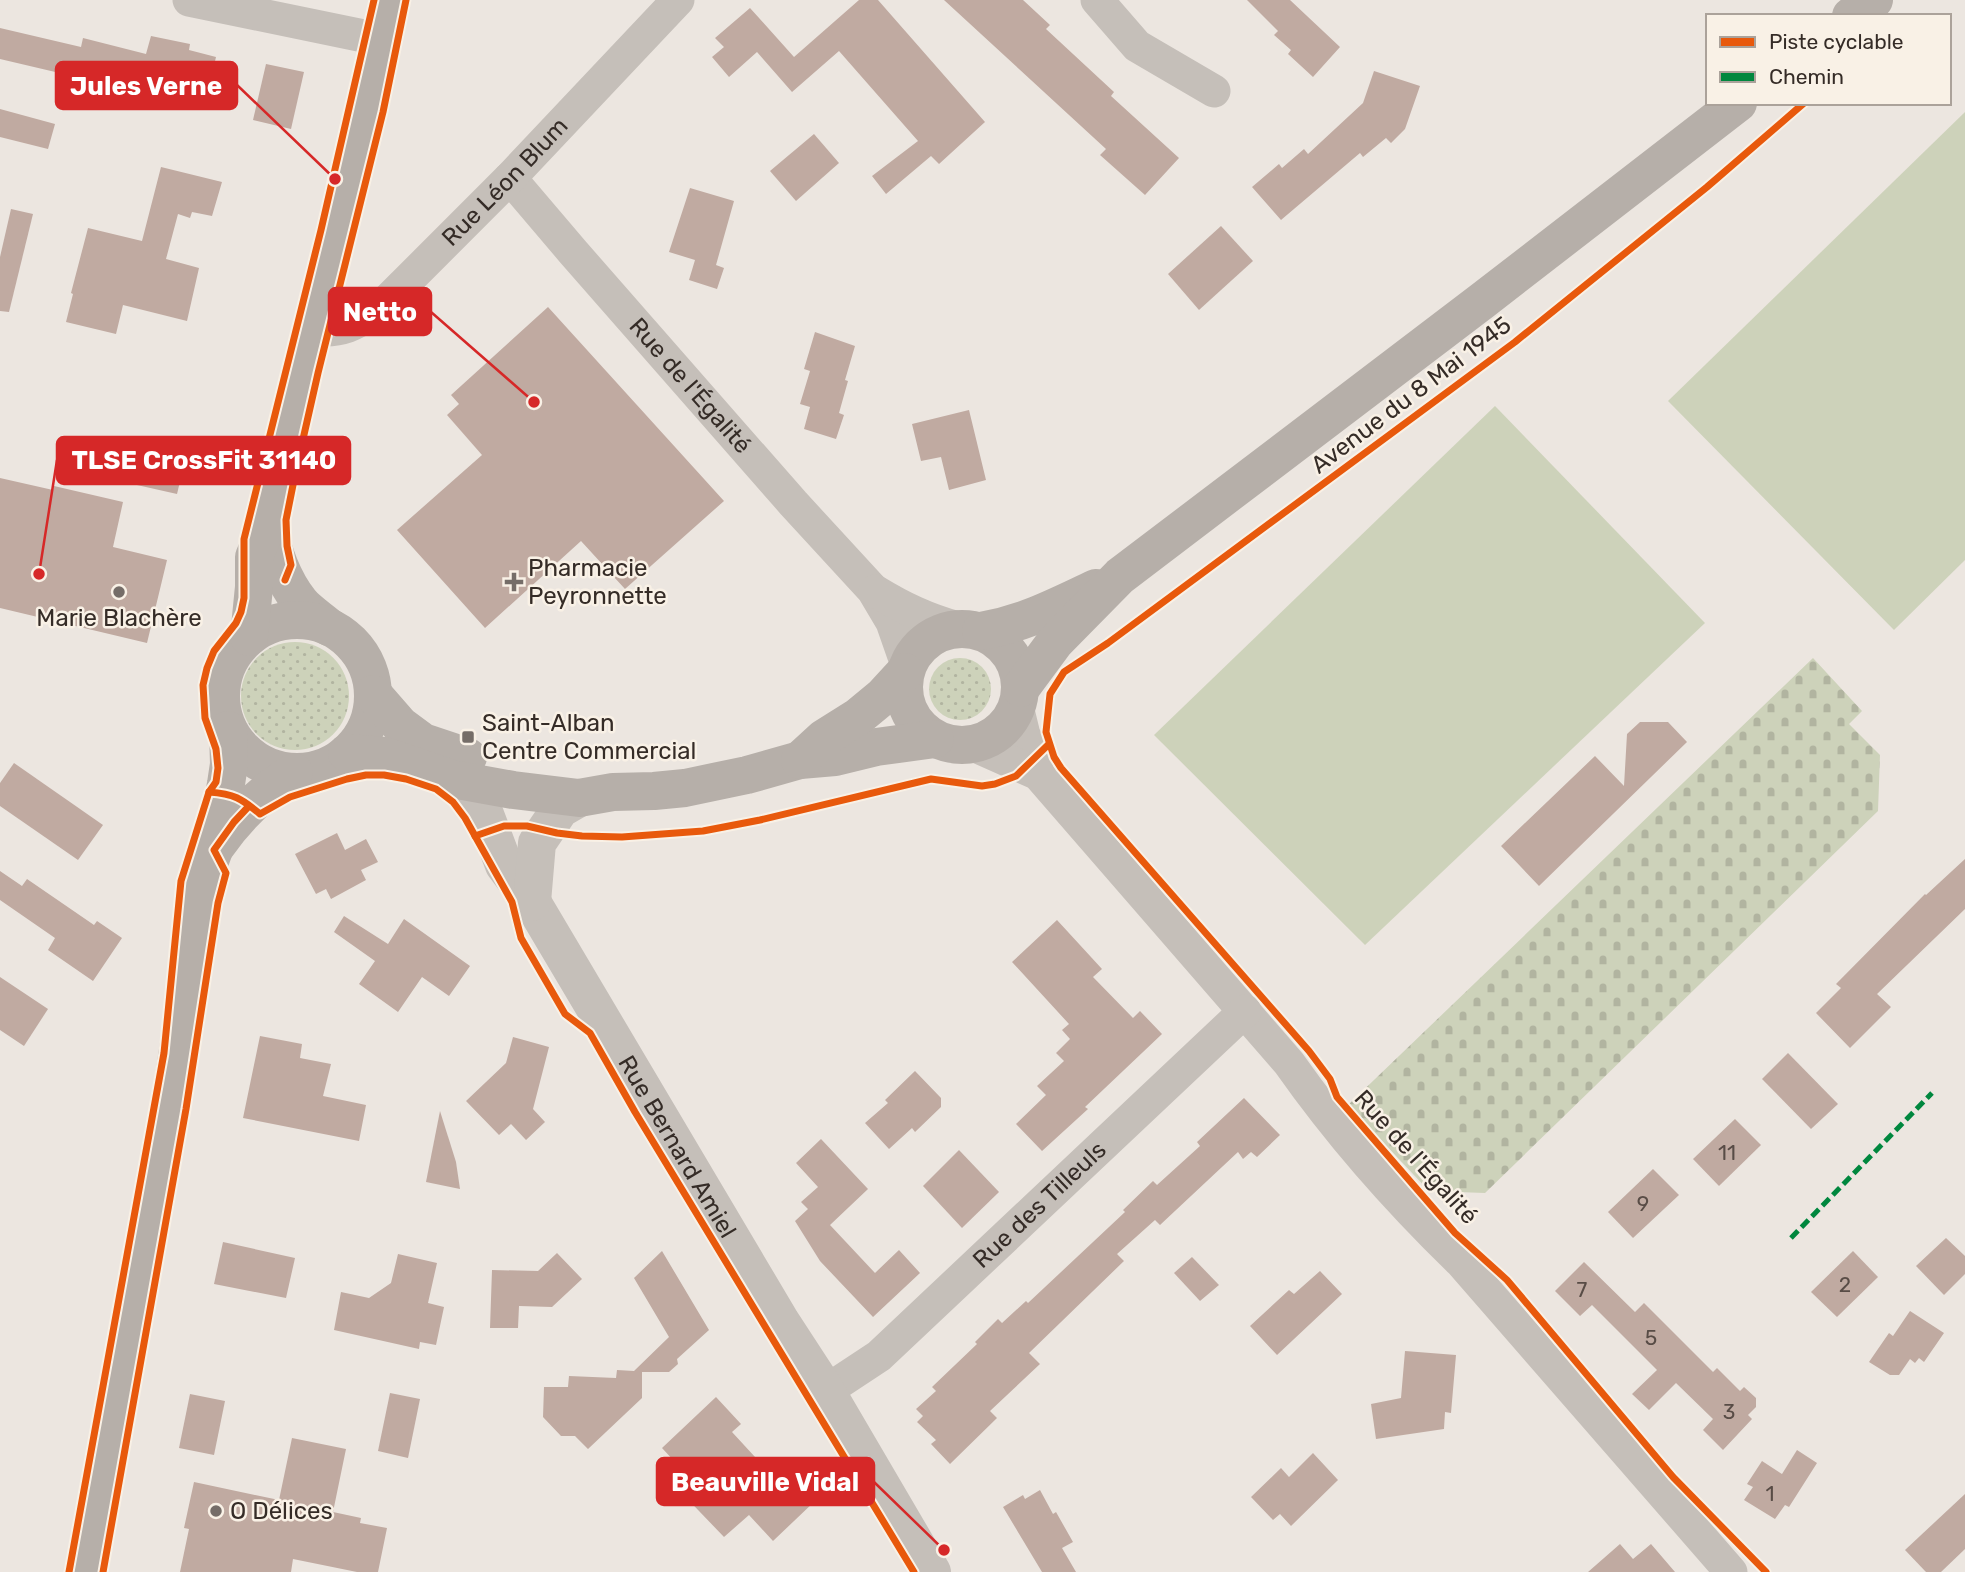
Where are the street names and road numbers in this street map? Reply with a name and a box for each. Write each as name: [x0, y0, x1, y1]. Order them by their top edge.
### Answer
street label: Rue Léon Blum: [436, 112, 574, 252]
street label: Avenue du 8 Mai 1945: [1306, 311, 1516, 479]
street label: Rue de l'Égalité: [623, 312, 757, 459]
street label: Rue Bernard Amiel: [612, 1051, 742, 1243]
street label: Rue de l'Égalité: [1349, 1084, 1483, 1230]
street label: Rue des Tilleuls: [967, 1136, 1112, 1274]

